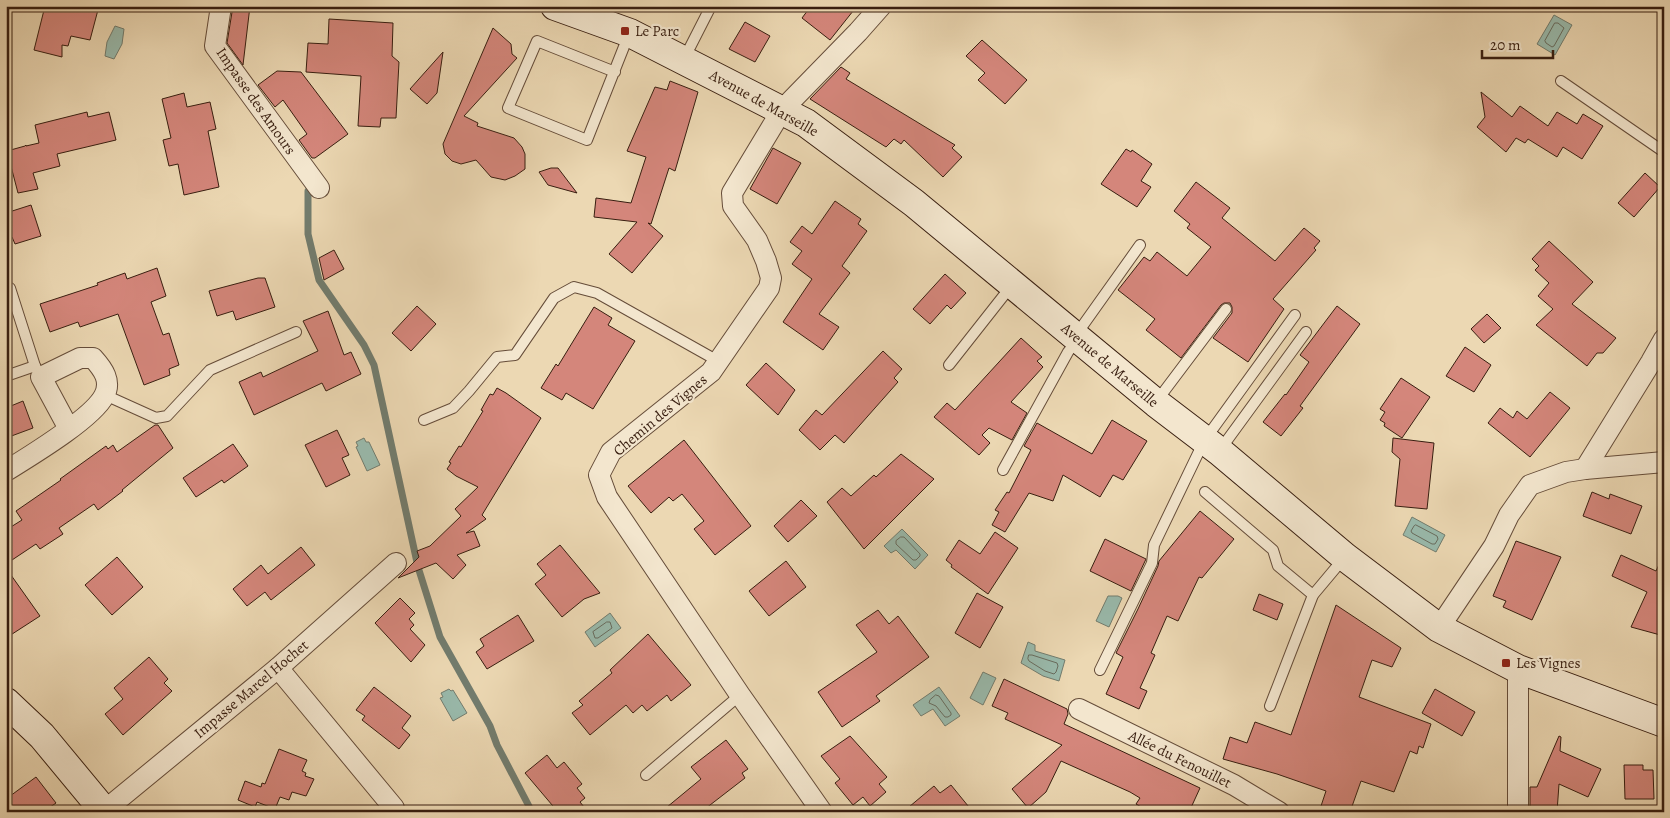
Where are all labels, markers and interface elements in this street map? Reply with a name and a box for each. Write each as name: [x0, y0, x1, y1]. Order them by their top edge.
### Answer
place label: Le Parc: [635, 21, 679, 41]
marker: Le Parc: [619, 25, 631, 37]
scale bar: [1482, 28, 1554, 60]
text: 20 m: [1490, 35, 1521, 55]
street label: Impasse des Amours: [212, 43, 300, 159]
street label: Avenue de Marseille: [705, 64, 822, 141]
street label: Avenue de Marseille: [1056, 318, 1163, 412]
street label: Chemin des Vignes: [609, 370, 711, 460]
street label: Impasse Marcel Hochet: [190, 635, 312, 743]
place label: Les Vignes: [1516, 653, 1581, 673]
marker: Les Vignes: [1500, 657, 1512, 669]
street label: Allée du Fenouillet: [1124, 725, 1235, 793]

